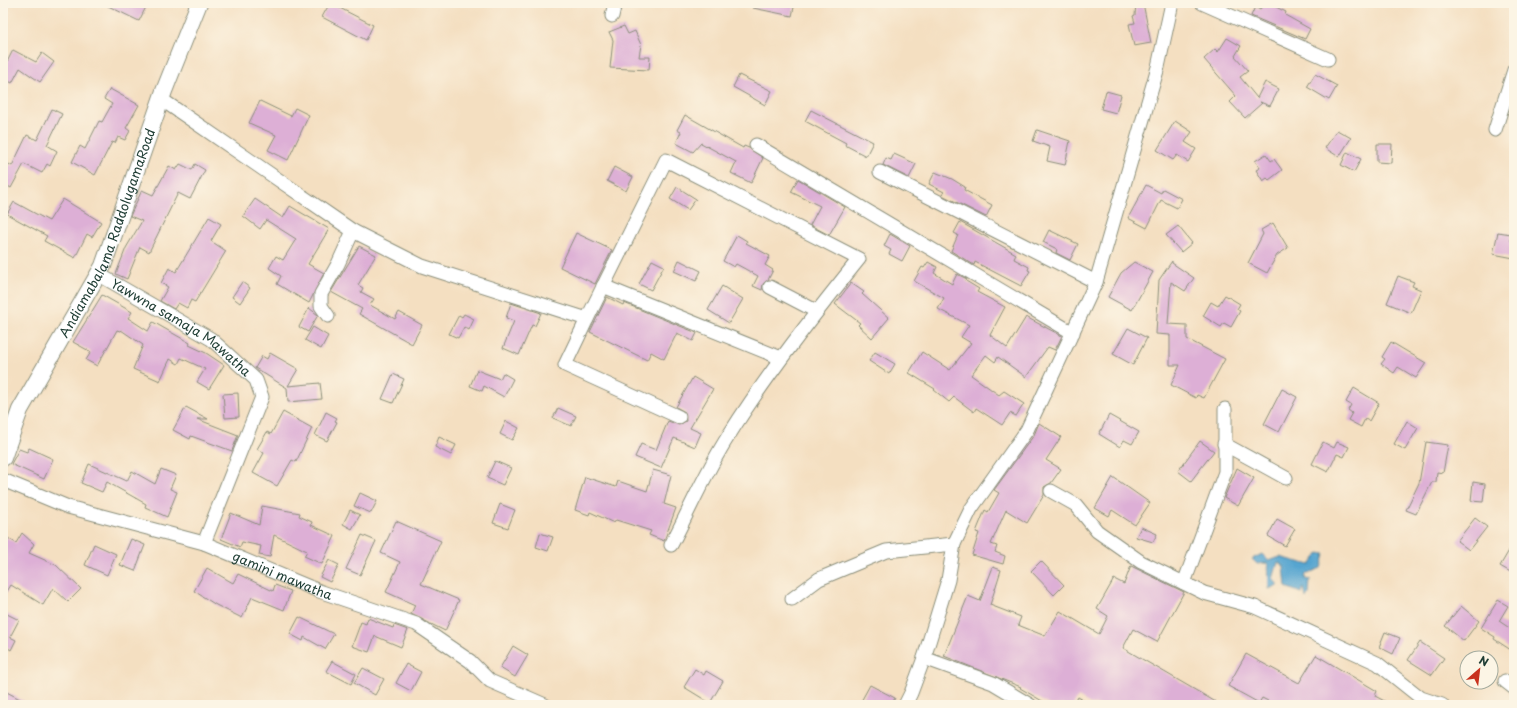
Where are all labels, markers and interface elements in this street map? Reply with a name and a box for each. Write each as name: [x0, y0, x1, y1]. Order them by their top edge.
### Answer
street label: Andiamabalama RaddolugamaRoad: [54, 126, 159, 341]
street label: Yawwna samaja Mawatha: [108, 274, 256, 381]
street label: gamini mawatha: [230, 546, 336, 604]
north arrow: [1459, 650, 1499, 690]
text: N: [1476, 651, 1492, 670]

